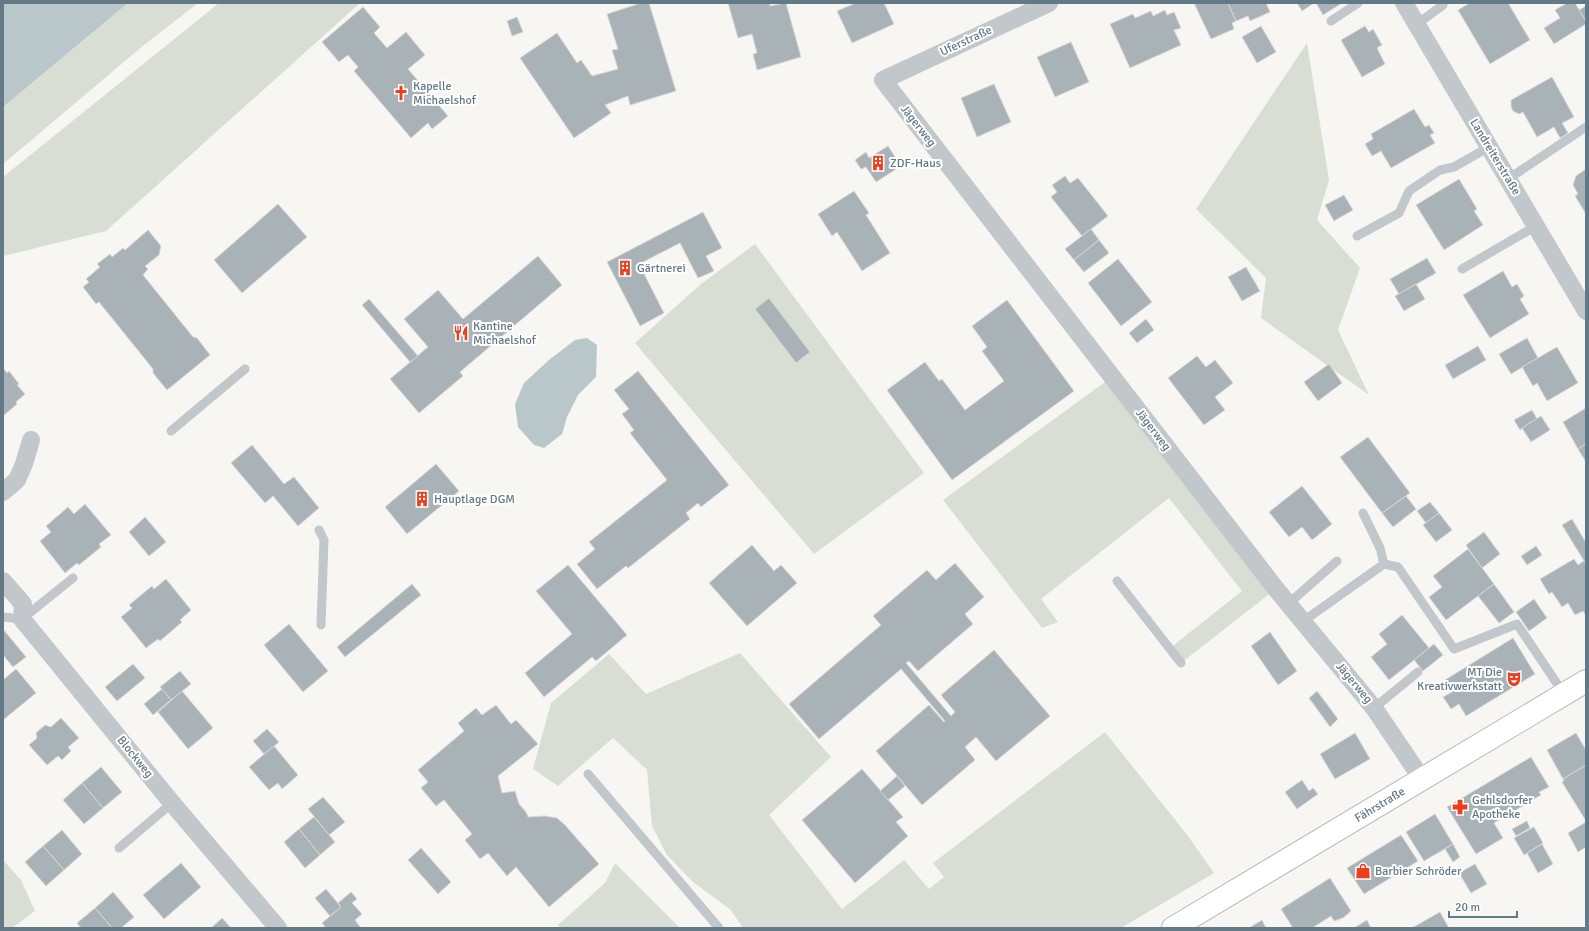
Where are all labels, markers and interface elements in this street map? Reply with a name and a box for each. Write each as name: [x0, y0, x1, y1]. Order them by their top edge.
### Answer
street label: Uferstraße: [938, 22, 994, 60]
place label: Kapelle Michaelshof: [413, 79, 477, 108]
church icon: Kapelle Michaelshof: [392, 84, 410, 102]
street label: Jägerweg: [897, 102, 939, 150]
street label: Landreiterstraße: [1466, 116, 1524, 198]
building icon: ZDF-Haus: [869, 154, 887, 172]
place label: ZDF-Haus: [890, 156, 941, 171]
building icon: Gärtnerei: [616, 259, 634, 277]
place label: Gärtnerei: [637, 261, 686, 276]
place label: Kantine Michaelshof: [473, 319, 537, 348]
restaurant icon: Kantine Michaelshof: [452, 324, 470, 342]
street label: Jägerweg: [1132, 406, 1174, 454]
building icon: Hauptlage DGM: [413, 490, 431, 508]
place label: Hauptlage DGM: [434, 492, 515, 507]
street label: Jägerweg: [1333, 659, 1375, 707]
place label: MT Die Kreativwerkstatt: [1417, 665, 1502, 694]
theatre icon: MT Die Kreativwerkstatt: [1505, 670, 1523, 688]
street label: Blockweg: [114, 733, 156, 781]
street label: Fährstraße: [1352, 784, 1408, 826]
place label: Gehlsdorfer Apotheke: [1472, 793, 1533, 822]
pharmacy icon: Gehlsdorfer Apotheke: [1451, 798, 1469, 816]
shop icon: Barbier Schröder: [1354, 862, 1372, 880]
place label: Barbier Schröder: [1375, 864, 1462, 879]
scale bar: [1449, 893, 1517, 919]
text: 20 m: [1455, 900, 1480, 915]

